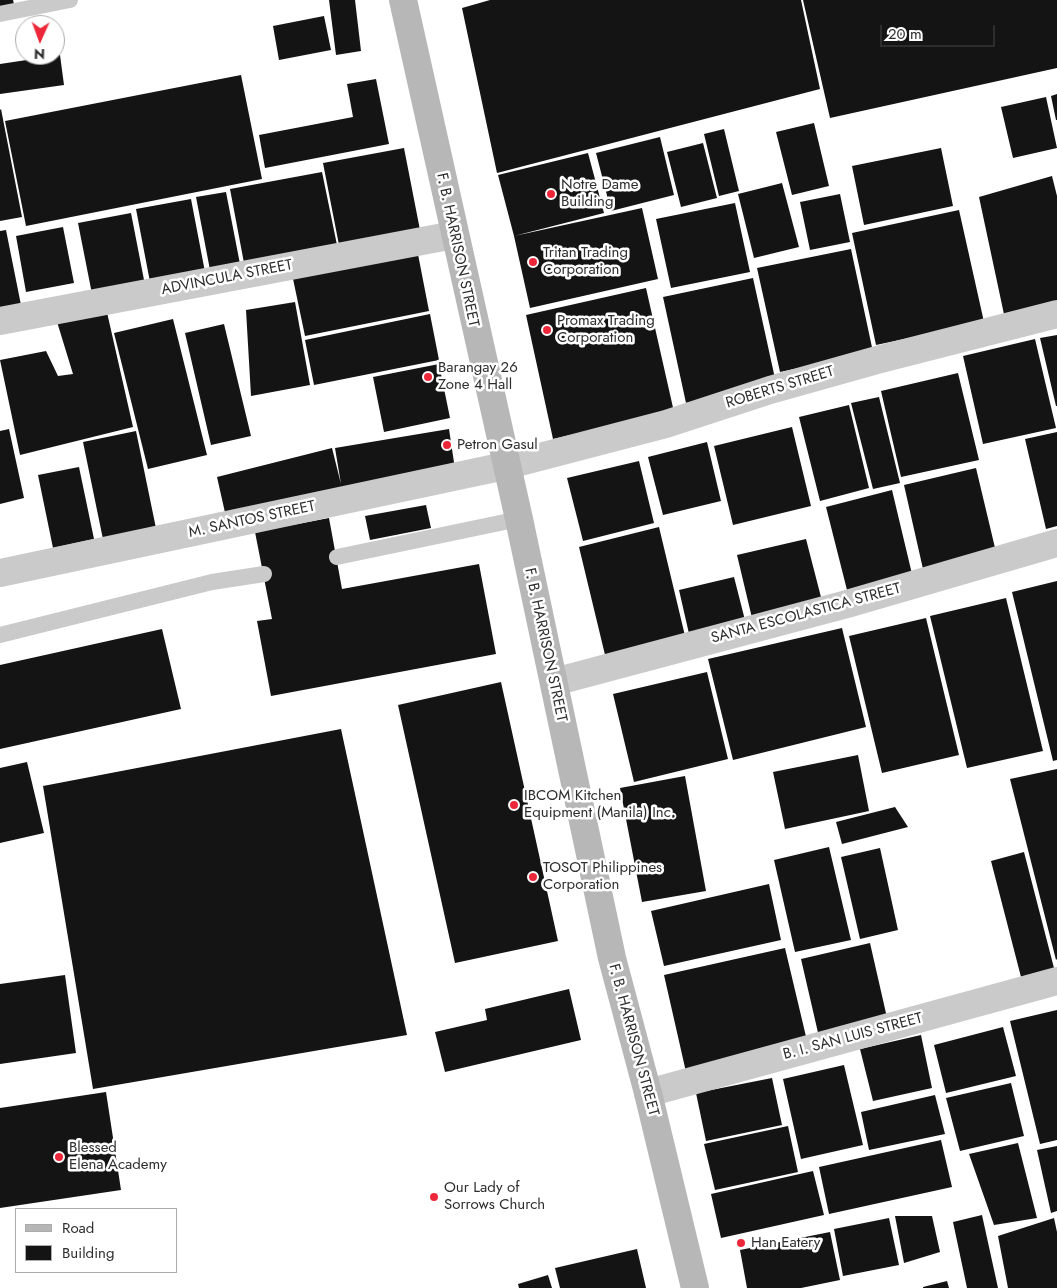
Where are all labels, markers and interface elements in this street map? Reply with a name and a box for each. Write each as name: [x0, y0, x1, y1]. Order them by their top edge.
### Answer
north arrow: [15, 15, 65, 65]
scale bar: [882, 15, 997, 47]
text: 20 m: [888, 23, 922, 45]
text: N: [34, 44, 45, 64]
street label: F. B. HARRISON STREET: [432, 171, 482, 329]
place label: Notre Dame Building: [561, 176, 638, 211]
marker: Notre Dame Building: [545, 188, 557, 200]
place label: Tritan Trading Corporation: [543, 244, 628, 279]
street label: ADVINCULA STREET: [160, 256, 294, 300]
marker: Tritan Trading Corporation: [527, 256, 539, 268]
place label: Promax Trading Corporation: [557, 312, 655, 347]
marker: Promax Trading Corporation: [541, 324, 553, 336]
place label: Barangay 26 Zone 4 Hall: [438, 359, 518, 394]
street label: ROBERTS STREET: [724, 363, 836, 413]
marker: Barangay 26 Zone 4 Hall: [422, 371, 434, 383]
place label: Petron Gasul: [457, 436, 538, 454]
marker: Petron Gasul: [441, 439, 453, 451]
street label: M. SANTOS STREET: [187, 498, 317, 542]
street label: F. B. HARRISON STREET: [520, 566, 570, 724]
street label: SANTA ESCOLASTICA STREET: [709, 580, 903, 648]
place label: IBCOM Kitchen Equipment (Manila) Inc.: [524, 787, 675, 822]
marker: IBCOM Kitchen Equipment (Manila) Inc.: [508, 799, 520, 811]
place label: TOSOT Philippines Corporation: [543, 859, 662, 894]
marker: TOSOT Philippines Corporation: [527, 871, 539, 883]
street label: F. B. HARRISON STREET: [604, 962, 662, 1118]
street label: B. I. SAN LUIS STREET: [781, 1010, 925, 1064]
place label: Blessed Elena Academy: [69, 1139, 167, 1174]
marker: Blessed Elena Academy: [53, 1151, 65, 1163]
place label: Our Lady of Sorrows Church: [444, 1179, 545, 1214]
marker: Our Lady of Sorrows Church: [428, 1191, 440, 1203]
legend: [15, 1208, 178, 1273]
text: Road: [62, 1217, 94, 1239]
place label: Han Eatery: [751, 1234, 820, 1252]
marker: Han Eatery: [735, 1237, 747, 1249]
text: Building: [62, 1242, 114, 1264]

